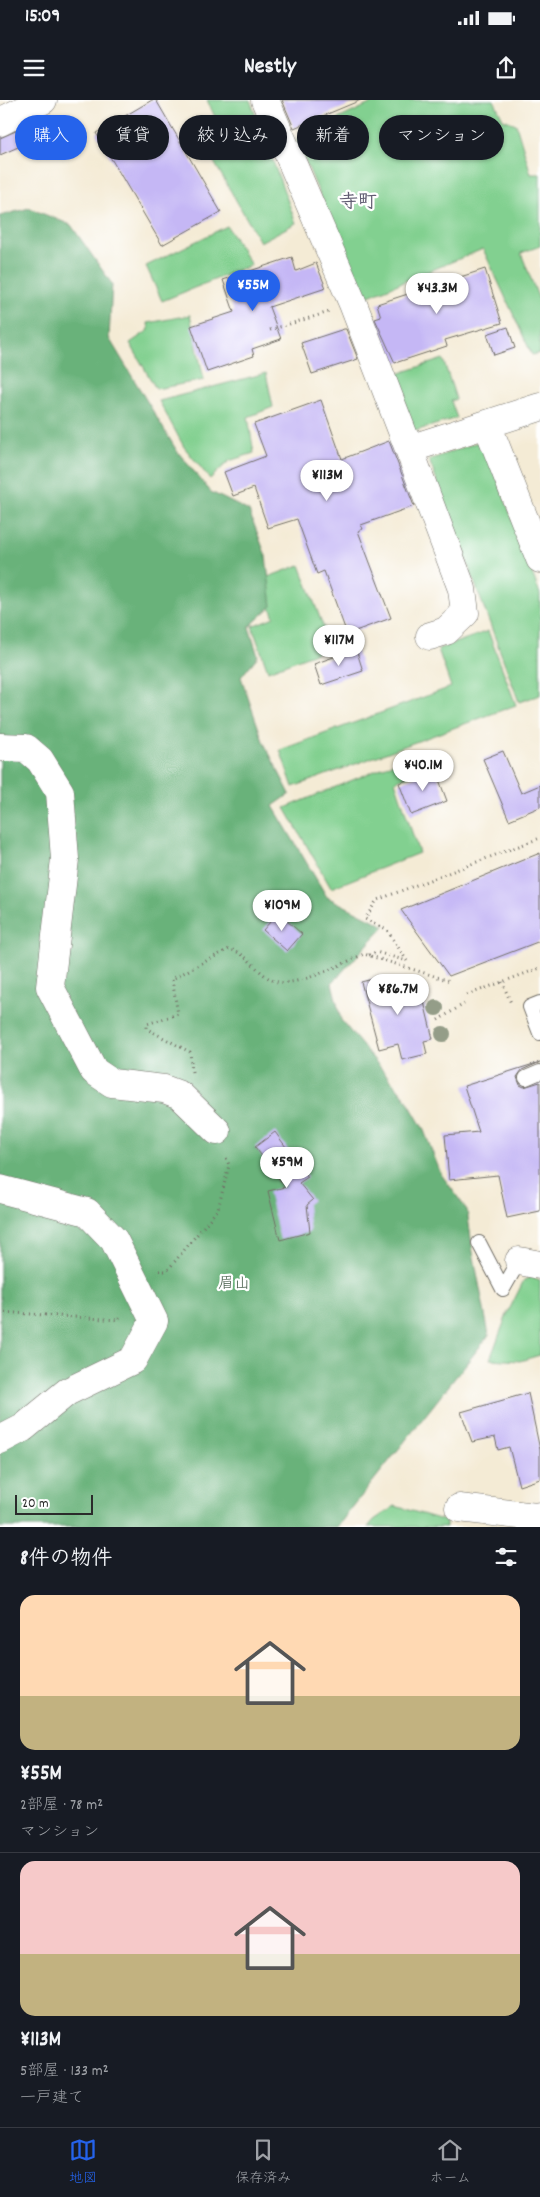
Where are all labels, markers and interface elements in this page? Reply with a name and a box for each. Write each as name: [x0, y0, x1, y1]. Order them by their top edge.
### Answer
text: 15:09: [25, 4, 60, 31]
text: Nestly: [244, 52, 296, 83]
icon: menu: [20, 54, 48, 82]
icon: share: [492, 54, 520, 82]
chip: 購入: [15, 115, 87, 160]
chip: 賃貸: [97, 115, 169, 160]
chip: 絞り込み: [179, 115, 287, 160]
chip: 新着: [297, 115, 369, 160]
chip: マンション: [379, 115, 504, 160]
district label: 寺町: [339, 190, 377, 217]
pin: ¥55M: [223, 270, 283, 312]
pin: ¥43.3M: [396, 272, 478, 315]
text: ¥55M: [237, 274, 269, 297]
text: ¥43.3M: [417, 277, 457, 300]
pin: ¥113M: [292, 460, 362, 502]
text: ¥113M: [311, 464, 343, 487]
pin: ¥117M: [304, 624, 374, 667]
text: ¥117M: [324, 629, 354, 652]
pin: ¥40.1M: [382, 750, 464, 792]
text: ¥40.1M: [404, 754, 442, 777]
pin: ¥109M: [247, 890, 317, 932]
text: ¥109M: [264, 894, 300, 917]
pin: ¥86.7M: [357, 974, 439, 1016]
text: ¥86.7M: [378, 978, 418, 1001]
pin: ¥59M: [257, 1146, 317, 1189]
text: ¥59M: [271, 1151, 303, 1174]
park label: 眉山: [218, 1273, 250, 1296]
scale bar: [15, 1492, 92, 1515]
text: 20 m: [22, 1494, 49, 1514]
icon: filters: [492, 1543, 520, 1571]
text: 8件の物件: [20, 1545, 112, 1575]
icon: home: [225, 1628, 315, 1718]
text: ¥55M: [20, 1760, 62, 1790]
text: 2部屋 · 78 m²: [20, 1794, 103, 1817]
text: マンション: [20, 1821, 99, 1844]
icon: home: [225, 1893, 315, 1983]
text: ¥113M: [20, 2026, 61, 2056]
text: 5部屋 · 133 m²: [20, 2060, 109, 2083]
text: 一戸建て: [20, 2087, 84, 2110]
tab: 地図: [69, 2136, 97, 2189]
tab: 保存済み: [235, 2136, 291, 2189]
tab: ホーム: [429, 2136, 471, 2189]

